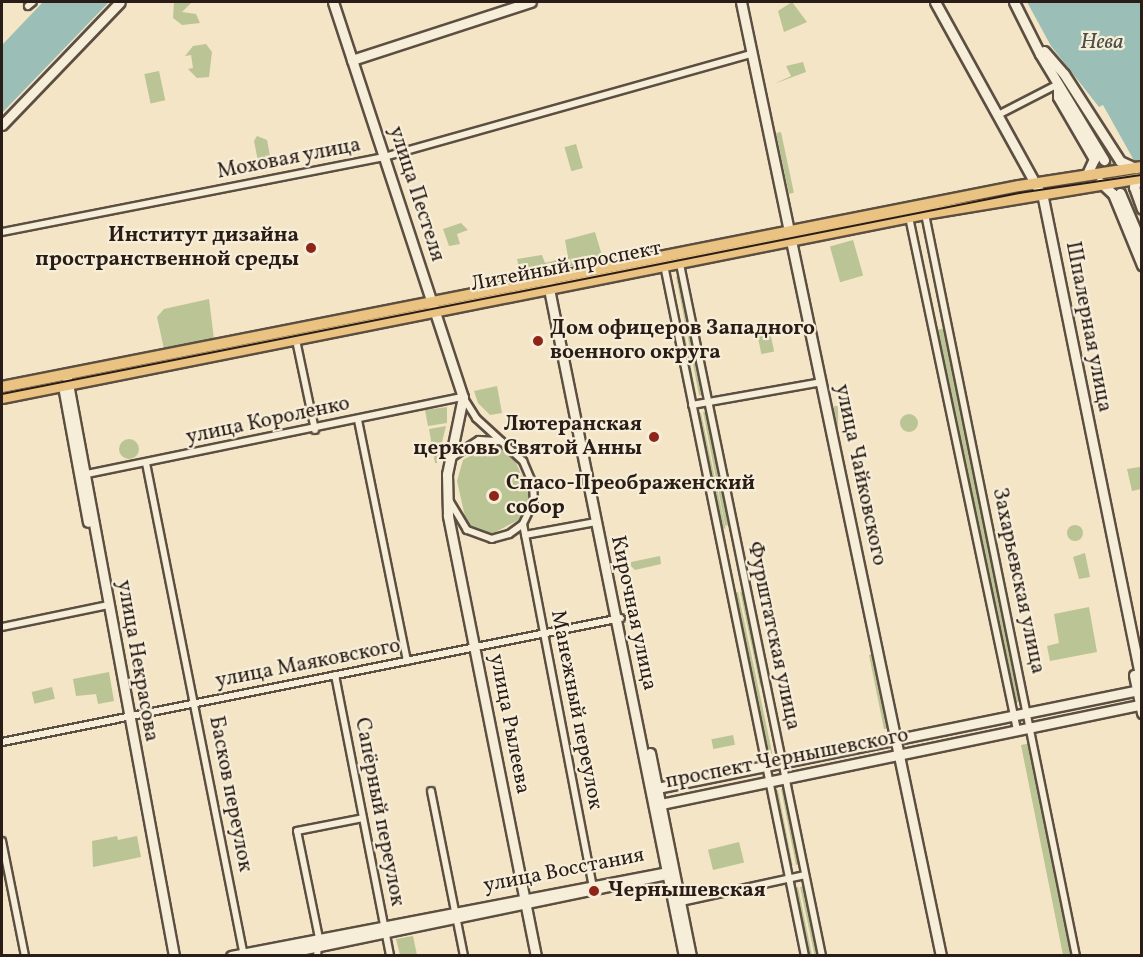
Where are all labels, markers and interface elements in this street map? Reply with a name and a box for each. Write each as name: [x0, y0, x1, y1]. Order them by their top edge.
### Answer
water label: Нева: [1080, 30, 1124, 56]
street label: улица Пестеля: [382, 123, 450, 265]
street label: Моховая улица: [215, 133, 363, 185]
place label: Институт дизайна пространственной среды: [35, 223, 299, 273]
street label: Литейный проспект: [469, 236, 663, 298]
street label: Шпалерная улица: [1059, 239, 1117, 415]
marker: Институт дизайна пространственной среды: [304, 241, 318, 255]
place label: Дом офицеров Западного военного округа: [550, 316, 815, 366]
marker: Дом офицеров Западного военного округа: [531, 334, 545, 348]
street label: улица Чайковского: [828, 382, 892, 568]
street label: улица Короленко: [184, 391, 352, 451]
place label: Лютеранская церковь Святой Анны: [413, 412, 642, 462]
marker: Лютеранская церковь Святой Анны: [647, 430, 661, 444]
place label: Спасо-Преображенский собор: [506, 471, 755, 521]
street label: Захарьевская улица: [986, 485, 1050, 677]
marker: Спасо-Преображенский собор: [487, 489, 501, 503]
street label: Кирочная улица: [604, 533, 662, 693]
street label: Фурштатская улица: [741, 539, 805, 733]
street label: улица Некрасова: [110, 578, 164, 744]
street label: Манежный переулок: [544, 608, 608, 812]
street label: улица Маяковского: [213, 634, 403, 694]
street label: улица Рылеева: [483, 652, 535, 796]
street label: Басков переулок: [203, 714, 257, 874]
street label: Сапёрный переулок: [348, 716, 410, 908]
street label: проспект Чернышевского: [663, 723, 911, 795]
street label: улица Восстания: [481, 843, 647, 899]
place label: Чернышевская: [608, 878, 766, 904]
marker: Чернышевская: [585, 882, 603, 900]

